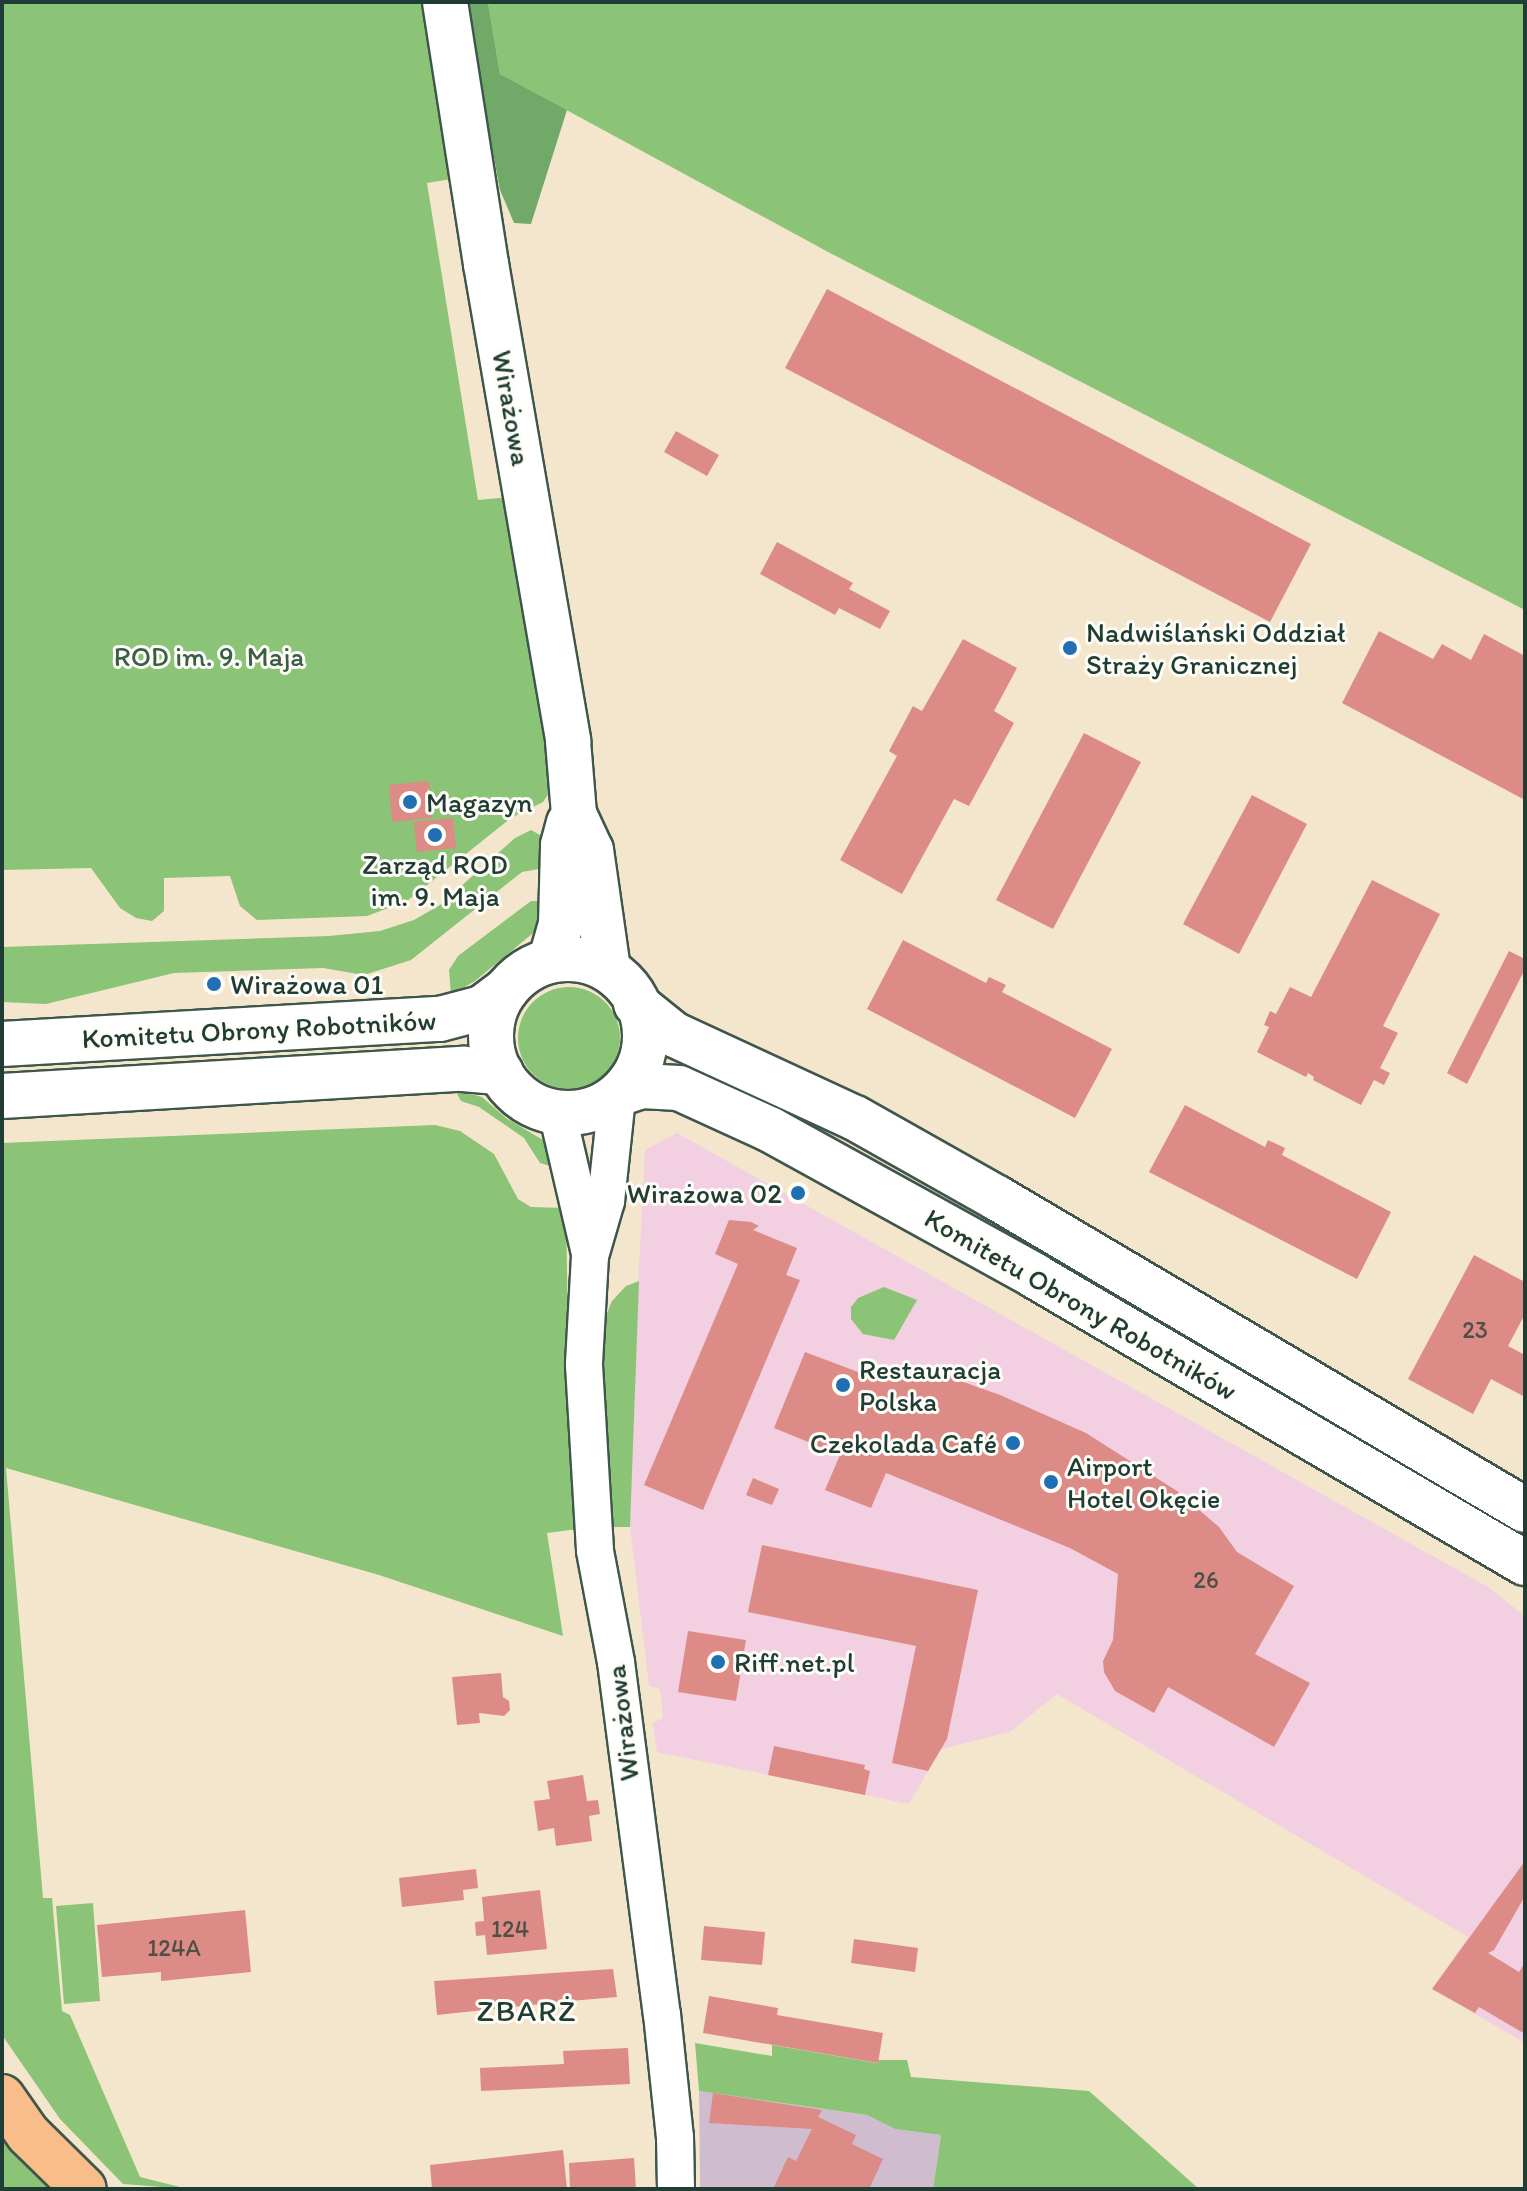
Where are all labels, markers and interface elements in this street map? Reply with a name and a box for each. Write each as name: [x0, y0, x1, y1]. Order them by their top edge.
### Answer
street label: Wirażowa: [485, 348, 539, 468]
place label: Nadwiślański Oddział Straży Granicznej: [1086, 615, 1345, 681]
park label: ROD im. 9. Maja: [114, 639, 304, 673]
marker: Nadwiślański Oddział Straży Granicznej: [1061, 639, 1079, 657]
place label: Magazyn: [426, 785, 533, 819]
marker: Magazyn: [401, 793, 419, 811]
marker: Zarząd ROD im. 9. Maja: [426, 826, 444, 844]
place label: Zarząd ROD im. 9. Maja: [362, 847, 508, 913]
place label: Wirażowa 01: [230, 967, 383, 1001]
marker: Wirażowa 01: [205, 975, 223, 993]
street label: Komitetu Obrony Robotników: [81, 1003, 437, 1055]
place label: Wirażowa 02: [627, 1176, 782, 1210]
marker: Wirażowa 02: [789, 1184, 807, 1202]
street label: Komitetu Obrony Robotników: [919, 1201, 1243, 1407]
house number: 23: [1462, 1316, 1488, 1344]
place label: Restauracja Polska: [859, 1352, 1001, 1418]
marker: Restauracja Polska: [834, 1376, 852, 1394]
place label: Czekolada Café: [810, 1426, 997, 1460]
marker: Czekolada Café: [1004, 1434, 1022, 1452]
place label: Airport Hotel Okęcie: [1067, 1449, 1220, 1515]
marker: Airport Hotel Okęcie: [1042, 1473, 1060, 1491]
house number: 26: [1193, 1566, 1219, 1594]
place label: Riff.net.pl: [734, 1645, 855, 1679]
marker: Riff.net.pl: [709, 1653, 727, 1671]
street label: Wirażowa: [598, 1663, 646, 1783]
house number: 124: [491, 1915, 529, 1943]
house number: 124A: [147, 1934, 201, 1962]
district label: ZBARŻ: [477, 1993, 577, 2029]

